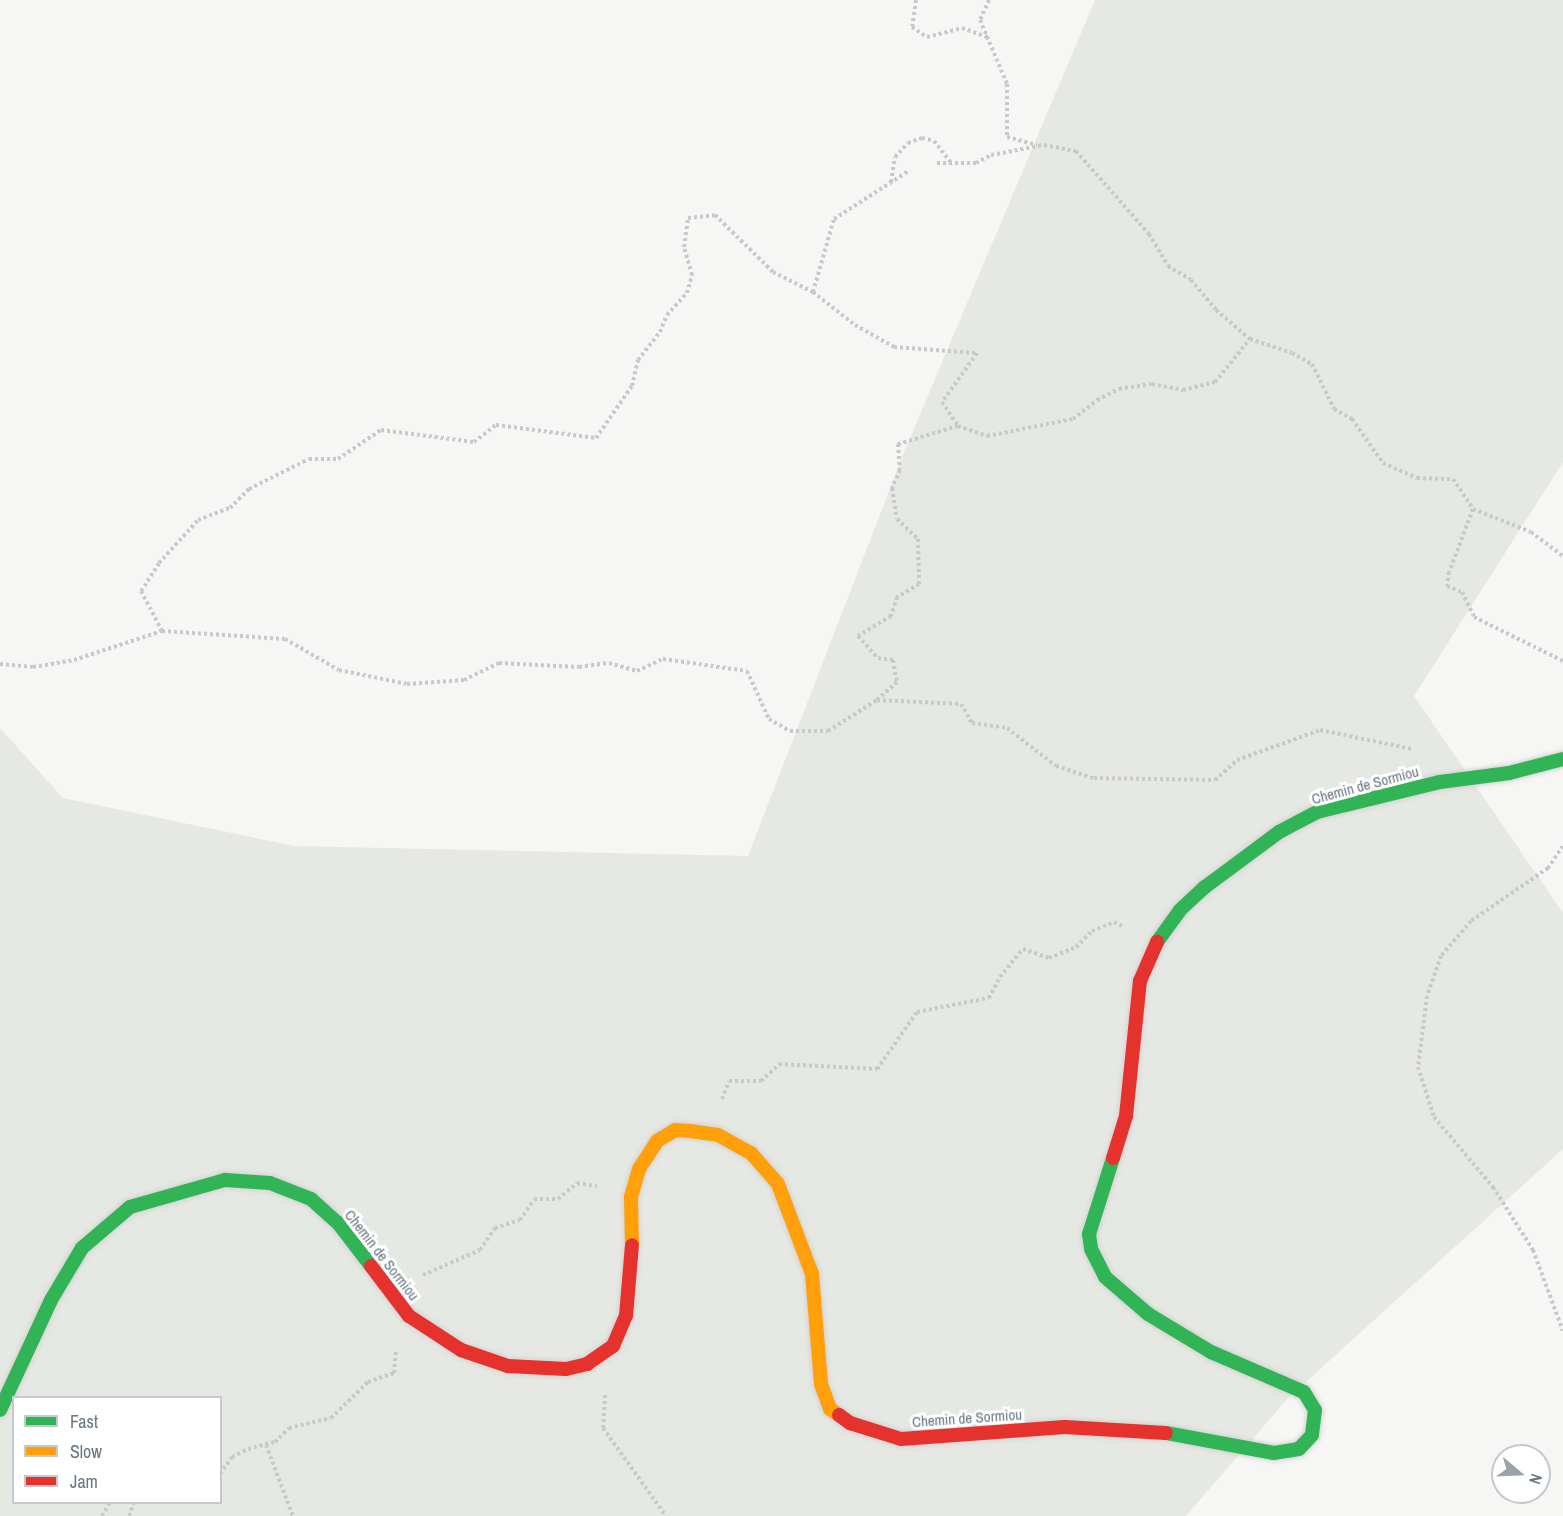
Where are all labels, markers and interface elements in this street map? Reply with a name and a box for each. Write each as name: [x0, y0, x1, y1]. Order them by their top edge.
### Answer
street label: Chemin de Sormiou: [1310, 762, 1420, 808]
street label: Chemin de Sormiou: [341, 1206, 423, 1304]
legend: [12, 1396, 222, 1504]
street label: Chemin de Sormiou: [911, 1405, 1023, 1431]
text: Fast: [70, 1409, 98, 1434]
text: Slow: [70, 1439, 102, 1464]
north arrow: [1491, 1444, 1551, 1504]
text: Jam: [70, 1469, 98, 1494]
text: N: [1524, 1471, 1548, 1487]

